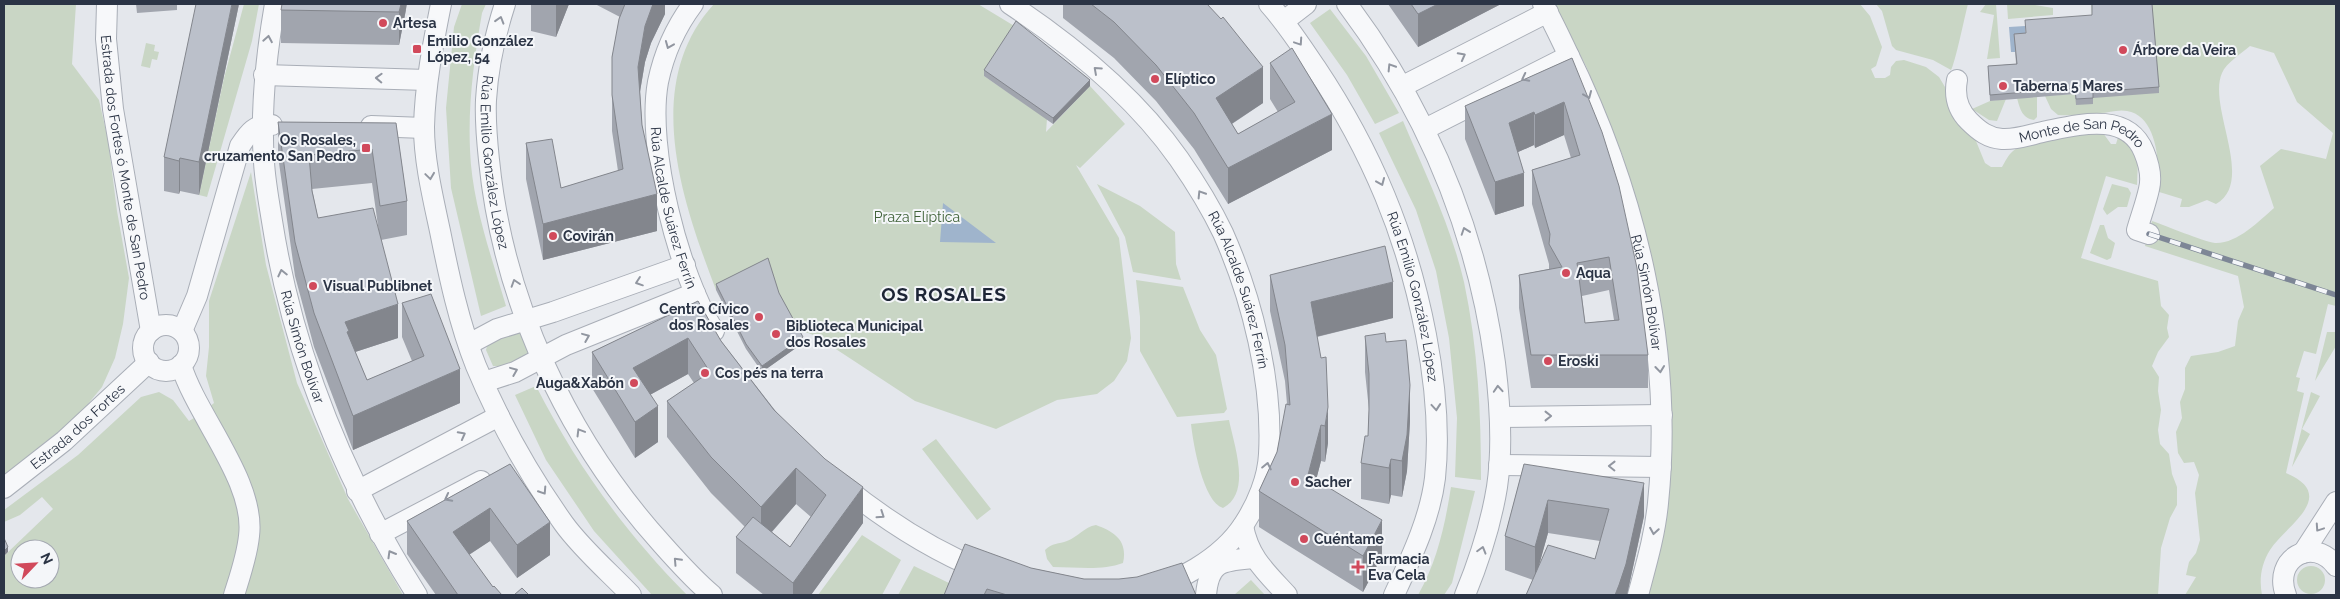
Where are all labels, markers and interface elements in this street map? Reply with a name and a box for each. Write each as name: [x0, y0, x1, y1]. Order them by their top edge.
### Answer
place label: Artesa: [393, 15, 436, 31]
marker: Artesa: [377, 17, 389, 29]
one-way arrow: [494, 17, 504, 25]
place label: Emilio González López, 54: [427, 33, 534, 65]
street label: Estrada dos Fortes ó Monte de San Pedro: [98, 34, 154, 301]
one-way arrow: [263, 35, 273, 44]
one-way arrow: [1293, 37, 1302, 46]
one-way arrow: [664, 41, 674, 49]
place label: Árbore da Veira: [2133, 41, 2236, 58]
marker: Emilio González López, 54: [411, 43, 423, 55]
marker: Árbore da Veira: [2117, 44, 2129, 56]
one-way arrow: [1457, 53, 1466, 63]
one-way arrow: [1388, 63, 1398, 72]
one-way arrow: [1093, 67, 1102, 76]
place label: Elíptico: [1165, 71, 1216, 87]
one-way arrow: [374, 72, 382, 83]
one-way arrow: [1522, 72, 1531, 82]
marker: Elíptico: [1149, 73, 1161, 85]
street label: Rúa Emilio González López: [478, 74, 512, 251]
place label: Taberna 5 Mares: [2013, 78, 2123, 94]
marker: Taberna 5 Mares: [1997, 80, 2009, 92]
one-way arrow: [1582, 90, 1592, 98]
street label: Monte de San Pedro: [2017, 116, 2148, 151]
street label: Rúa Alcalde Suárez Ferrín: [648, 126, 700, 291]
place label: Os Rosales, cruzamento San Pedro: [204, 132, 357, 164]
marker: Os Rosales, cruzamento San Pedro: [360, 142, 372, 154]
one-way arrow: [424, 173, 435, 181]
one-way arrow: [1375, 178, 1385, 186]
one-way arrow: [1197, 190, 1207, 199]
street label: Rúa Alcalde Suárez Ferrín: [1205, 208, 1272, 370]
park label: Praza Elíptica: [874, 209, 960, 225]
street label: Rúa Emilio González López: [1384, 209, 1441, 383]
one-way arrow: [1461, 227, 1471, 235]
place label: Covirán: [563, 228, 614, 244]
marker: Covirán: [547, 230, 559, 242]
street label: Rúa Simón Bolívar: [1628, 233, 1665, 351]
place label: Aqua: [1576, 265, 1611, 281]
marker: Aqua: [1560, 267, 1572, 279]
one-way arrow: [277, 269, 288, 278]
one-way arrow: [636, 276, 644, 286]
place label: Visual Publibnet: [323, 278, 433, 294]
one-way arrow: [511, 279, 521, 288]
marker: Visual Publibnet: [307, 280, 319, 292]
district label: OS ROSALES: [881, 283, 1007, 305]
street label: Rúa Simón Bolívar: [278, 289, 328, 406]
place label: Centro Cívico dos Rosales: [659, 301, 750, 333]
marker: Centro Cívico dos Rosales: [753, 311, 765, 323]
place label: Biblioteca Municipal dos Rosales: [786, 318, 923, 350]
marker: Biblioteca Municipal dos Rosales: [770, 328, 782, 340]
one-way arrow: [581, 332, 590, 343]
place label: Eroski: [1558, 353, 1598, 369]
marker: Eroski: [1542, 355, 1554, 367]
place label: Cos pés na terra: [715, 365, 823, 381]
one-way arrow: [1654, 365, 1665, 373]
one-way arrow: [509, 367, 518, 378]
marker: Cos pés na terra: [699, 367, 711, 379]
place label: Auga&Xabón: [536, 375, 624, 391]
marker: Auga&Xabón: [628, 377, 640, 389]
street label: Estrada dos Fortes: [27, 381, 128, 472]
one-way arrow: [1492, 385, 1503, 393]
one-way arrow: [1430, 403, 1441, 411]
one-way arrow: [1545, 411, 1553, 421]
one-way arrow: [576, 428, 586, 437]
one-way arrow: [457, 431, 466, 441]
one-way arrow: [1608, 461, 1616, 472]
one-way arrow: [1261, 462, 1272, 471]
place label: Sacher: [1305, 474, 1352, 490]
marker: Sacher: [1289, 476, 1301, 488]
one-way arrow: [537, 486, 546, 495]
one-way arrow: [444, 492, 453, 502]
one-way arrow: [876, 509, 885, 518]
one-way arrow: [2316, 522, 2326, 531]
one-way arrow: [1649, 527, 1659, 535]
place label: Cuéntame: [1314, 531, 1385, 547]
marker: Cuéntame: [1298, 533, 1310, 545]
north arrow: [10, 539, 60, 589]
one-way arrow: [1476, 546, 1486, 554]
text: N: [37, 550, 56, 567]
one-way arrow: [388, 550, 398, 559]
place label: Farmacia Eva Cela: [1368, 551, 1429, 583]
one-way arrow: [674, 558, 683, 567]
marker: Farmacia Eva Cela: [1352, 561, 1364, 573]

